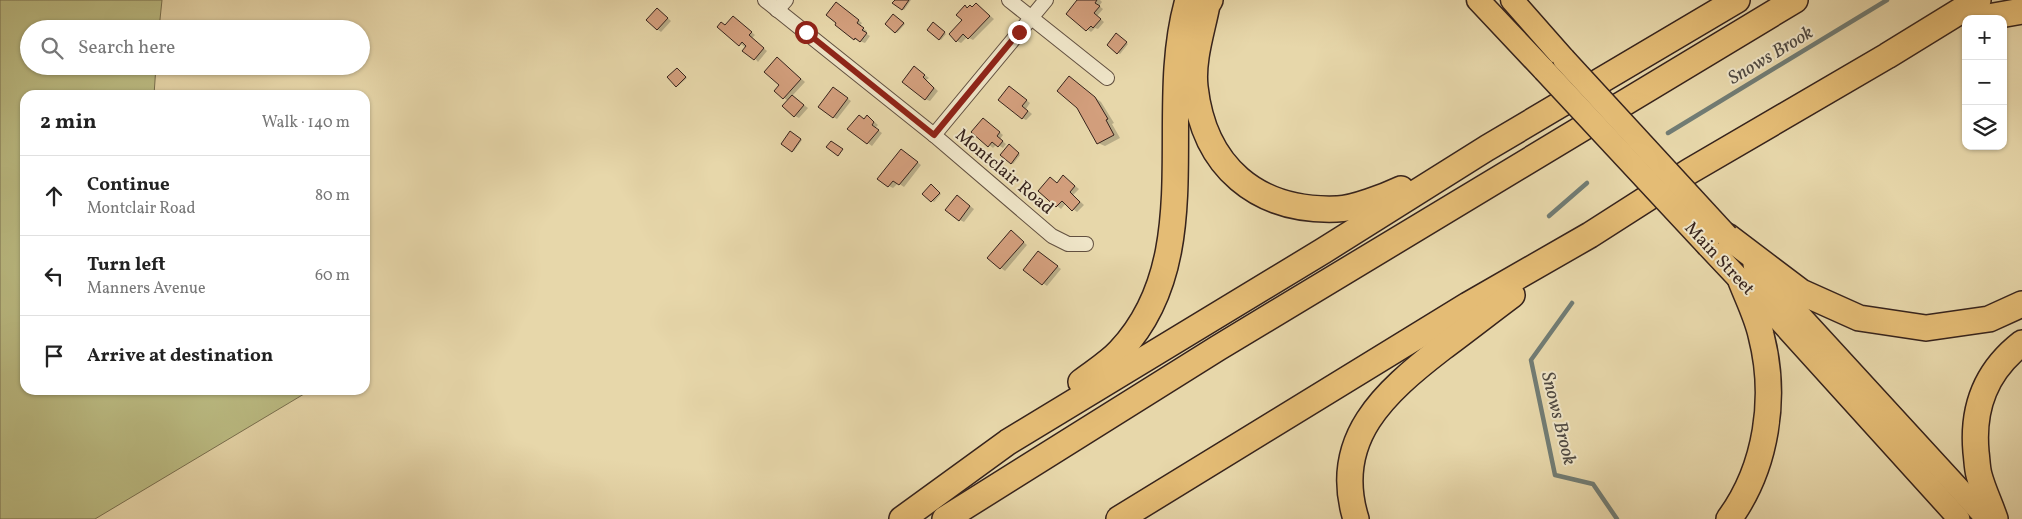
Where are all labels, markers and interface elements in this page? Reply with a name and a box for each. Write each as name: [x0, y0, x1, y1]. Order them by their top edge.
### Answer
map controls: [1962, 15, 2007, 150]
button: +: [1962, 15, 2007, 60]
search box: [20, 20, 370, 75]
water label: Snows Brook: [1724, 20, 1819, 91]
route start: [795, 21, 818, 44]
route end: [1008, 21, 1031, 44]
icon: search: [38, 34, 66, 62]
text: Search here: [78, 35, 175, 61]
button: −: [1962, 60, 2007, 105]
button: layers: [1962, 105, 2007, 150]
text: 2 min: [40, 108, 97, 137]
text: Walk · 140 m: [262, 112, 350, 134]
street label: Montclair Road: [949, 123, 1059, 221]
text: Continue: [87, 172, 170, 198]
icon: ahead: [40, 182, 68, 210]
text: 80 m: [315, 185, 350, 207]
text: Montclair Road: [87, 198, 195, 220]
street label: Main Street: [1678, 217, 1760, 301]
text: Turn left: [87, 252, 166, 278]
icon: left: [40, 262, 68, 290]
text: 60 m: [315, 265, 350, 287]
text: Manners Avenue: [87, 278, 206, 300]
icon: arrive: [40, 342, 68, 370]
text: Arrive at destination: [87, 343, 273, 369]
water label: Snows Brook: [1534, 369, 1582, 468]

